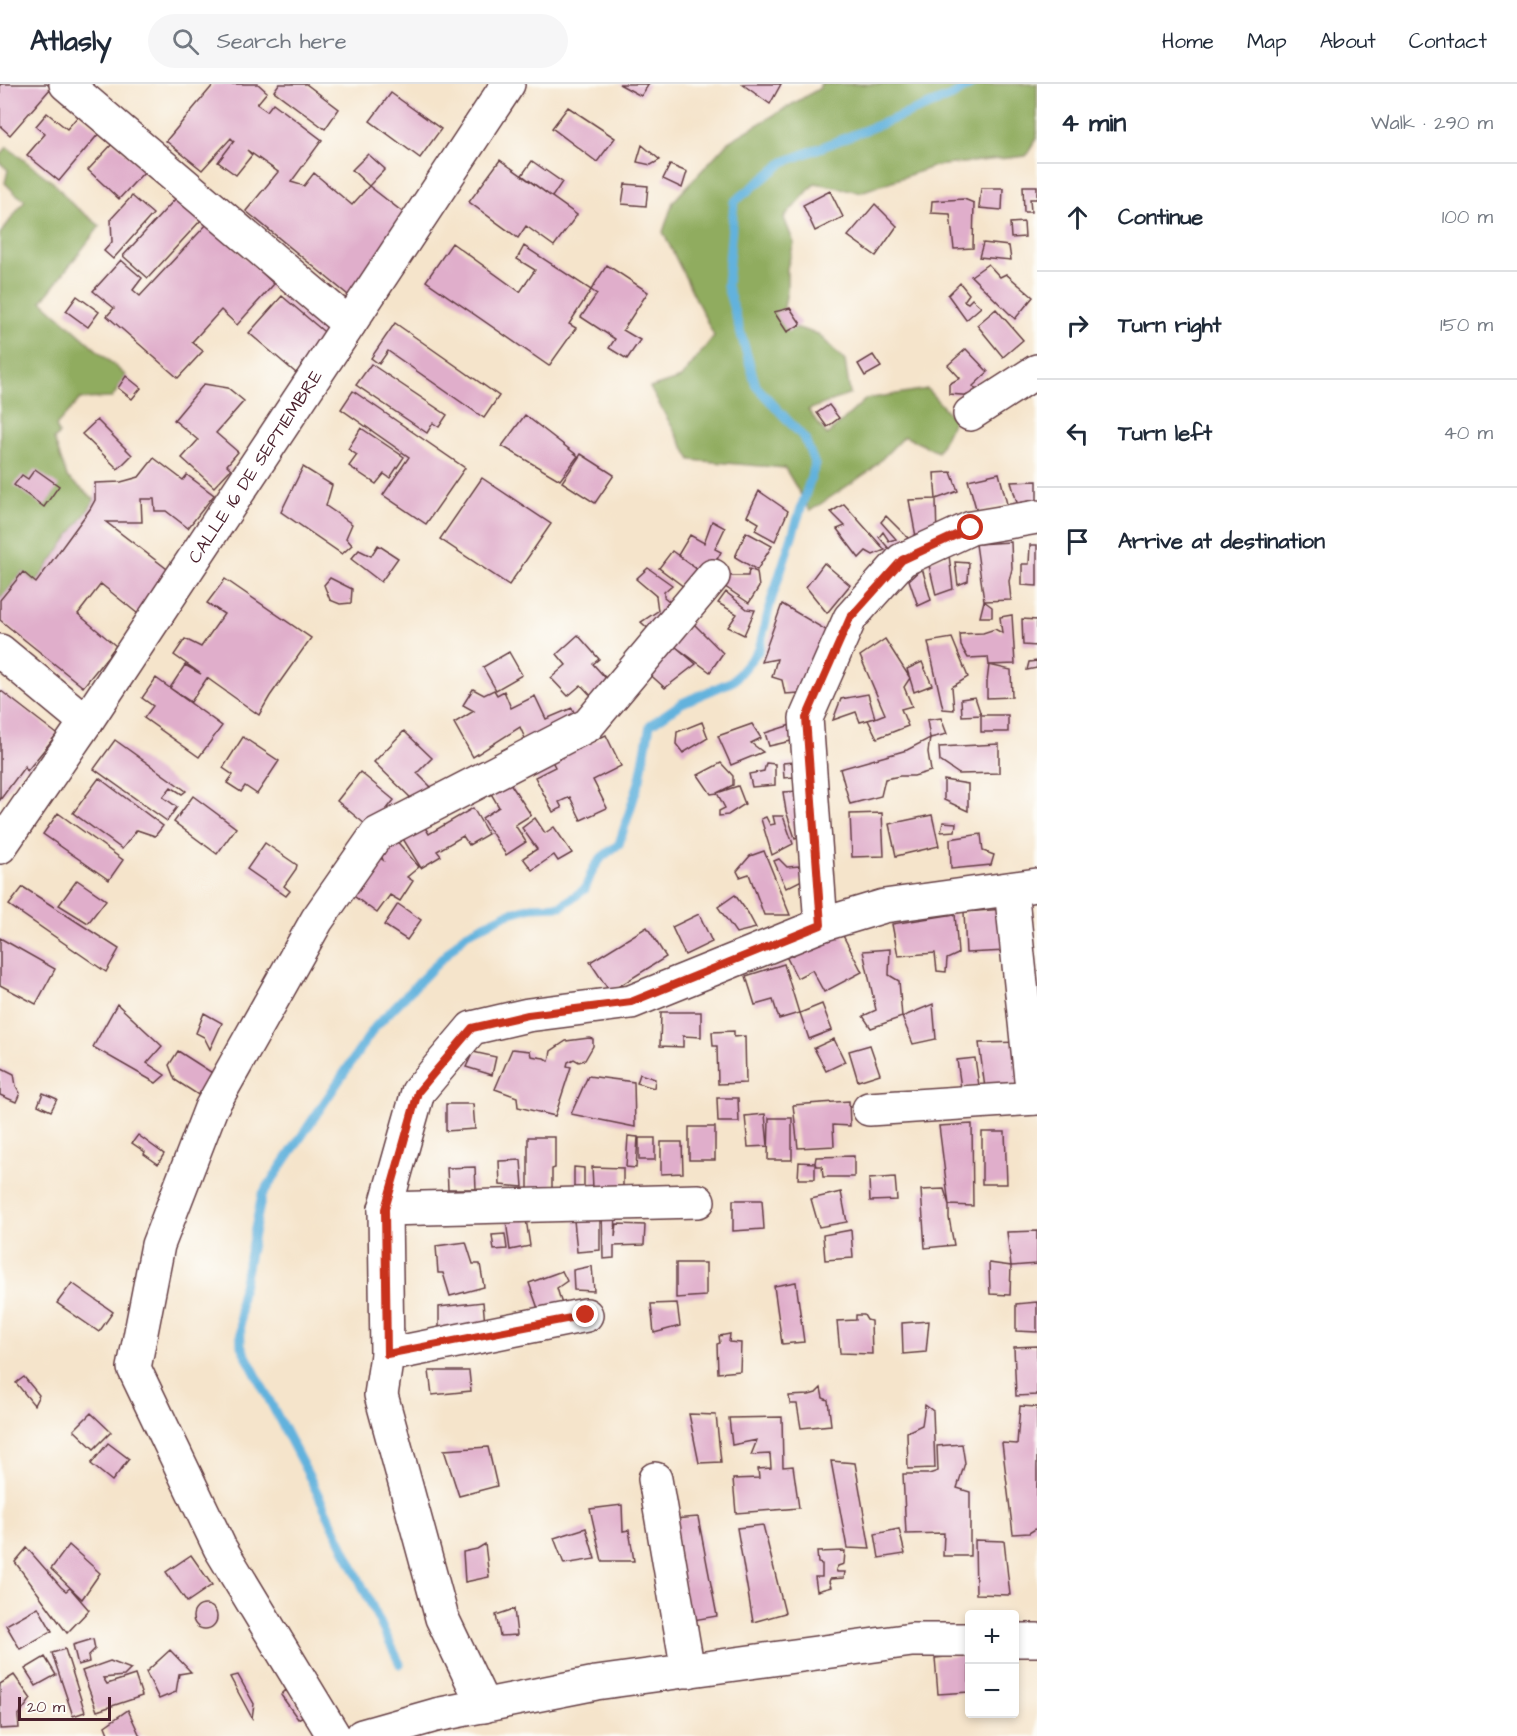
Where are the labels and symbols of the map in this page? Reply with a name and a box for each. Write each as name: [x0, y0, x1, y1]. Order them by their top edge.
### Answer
street label: CALLE 16 DE SEPTIEMBRE: [182, 365, 329, 568]
route start: [957, 514, 983, 540]
route end: [572, 1301, 598, 1327]
scale bar: [18, 1694, 111, 1722]

